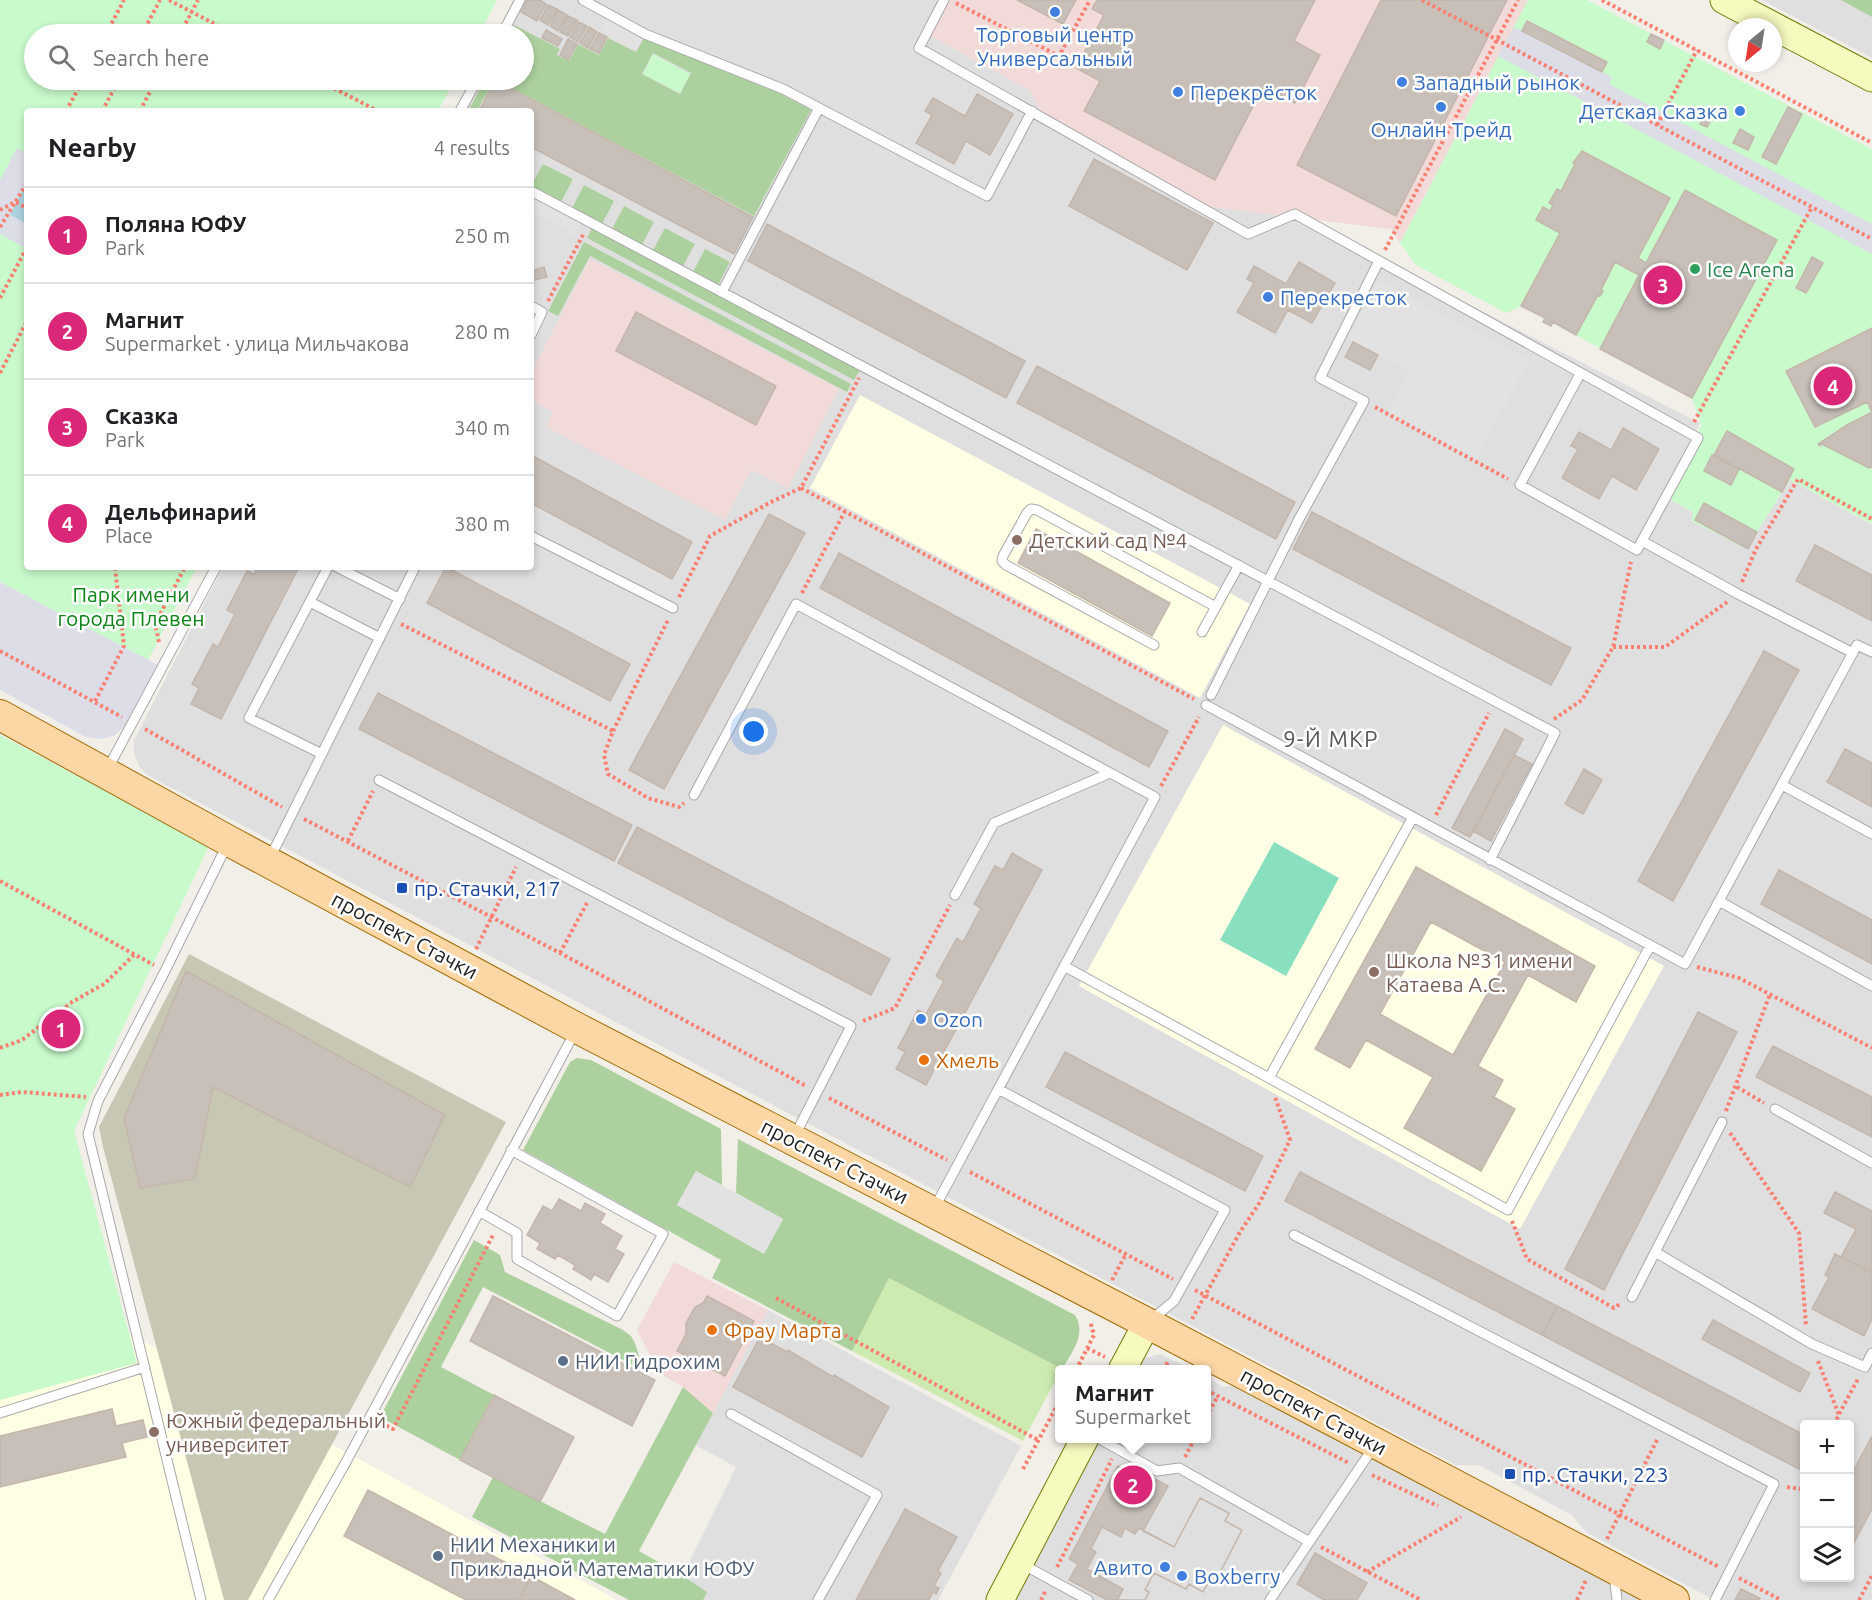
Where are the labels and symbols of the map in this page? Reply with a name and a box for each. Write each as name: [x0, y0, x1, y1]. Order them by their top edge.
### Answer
marker: Торговый центр Универсальный: [1048, 5, 1062, 19]
north arrow: [1728, 18, 1782, 72]
place label: Торговый центр Универсальный: [976, 22, 1134, 70]
place label: Западный рынок: [1414, 70, 1580, 94]
marker: Западный рынок: [1395, 75, 1409, 89]
place label: Перекрёсток: [1190, 80, 1317, 104]
marker: Перекрёсток: [1171, 85, 1185, 99]
place label: Детская Сказка: [1579, 99, 1728, 123]
marker: Онлайн Трейд: [1434, 100, 1448, 114]
marker: Детская Сказка: [1733, 104, 1747, 118]
place label: Онлайн Трейд: [1371, 117, 1511, 141]
place label: Ice Arena: [1707, 257, 1794, 281]
pin: 3: [1644, 262, 1682, 308]
marker: Ice Arena: [1688, 262, 1702, 276]
place label: Перекресток: [1280, 285, 1407, 309]
marker: Перекресток: [1261, 290, 1275, 304]
pin: 4: [1814, 364, 1852, 408]
place label: Детский сад №4: [1029, 528, 1187, 552]
marker: Детский сад №4: [1010, 533, 1024, 547]
park label: Парк имени города Плевен: [57, 582, 205, 630]
your location: [739, 717, 768, 746]
district label: 9-Й МКР: [1283, 726, 1379, 751]
place label: пр. Стачки, 217: [414, 876, 561, 900]
marker: пр. Стачки, 217: [395, 881, 409, 895]
street label: проспект Стачки: [328, 886, 482, 984]
place label: Школа №31 имени Катаева А.С.: [1386, 948, 1573, 996]
marker: Школа №31 имени Катаева А.С.: [1367, 965, 1381, 979]
pin: 1: [42, 1006, 80, 1052]
place label: Ozon: [933, 1007, 983, 1031]
marker: Ozon: [914, 1012, 928, 1026]
place label: Хмель: [936, 1048, 999, 1072]
marker: Хмель: [917, 1053, 931, 1067]
street label: проспект Стачки: [757, 1114, 913, 1208]
place label: Фрау Марта: [724, 1318, 842, 1342]
marker: Фрау Марта: [705, 1323, 719, 1337]
place label: НИИ Гидрохим: [575, 1349, 721, 1373]
marker: НИИ Гидрохим: [556, 1354, 570, 1368]
street label: проспект Стачки: [1237, 1362, 1391, 1460]
place label: Южный федеральный университет: [166, 1408, 386, 1456]
marker: Южный федеральный университет: [147, 1425, 161, 1439]
pin: 2: [1114, 1462, 1152, 1508]
place label: пр. Стачки, 223: [1522, 1462, 1669, 1486]
marker: пр. Стачки, 223: [1503, 1467, 1517, 1481]
place label: НИИ Механики и Прикладной Математики ЮФУ: [450, 1532, 754, 1580]
marker: НИИ Механики и Прикладной Математики ЮФУ: [431, 1549, 445, 1563]
place label: Авито: [1094, 1555, 1153, 1579]
marker: Авито: [1158, 1560, 1172, 1574]
place label: Boxberry: [1194, 1564, 1280, 1588]
marker: Boxberry: [1175, 1569, 1189, 1583]

